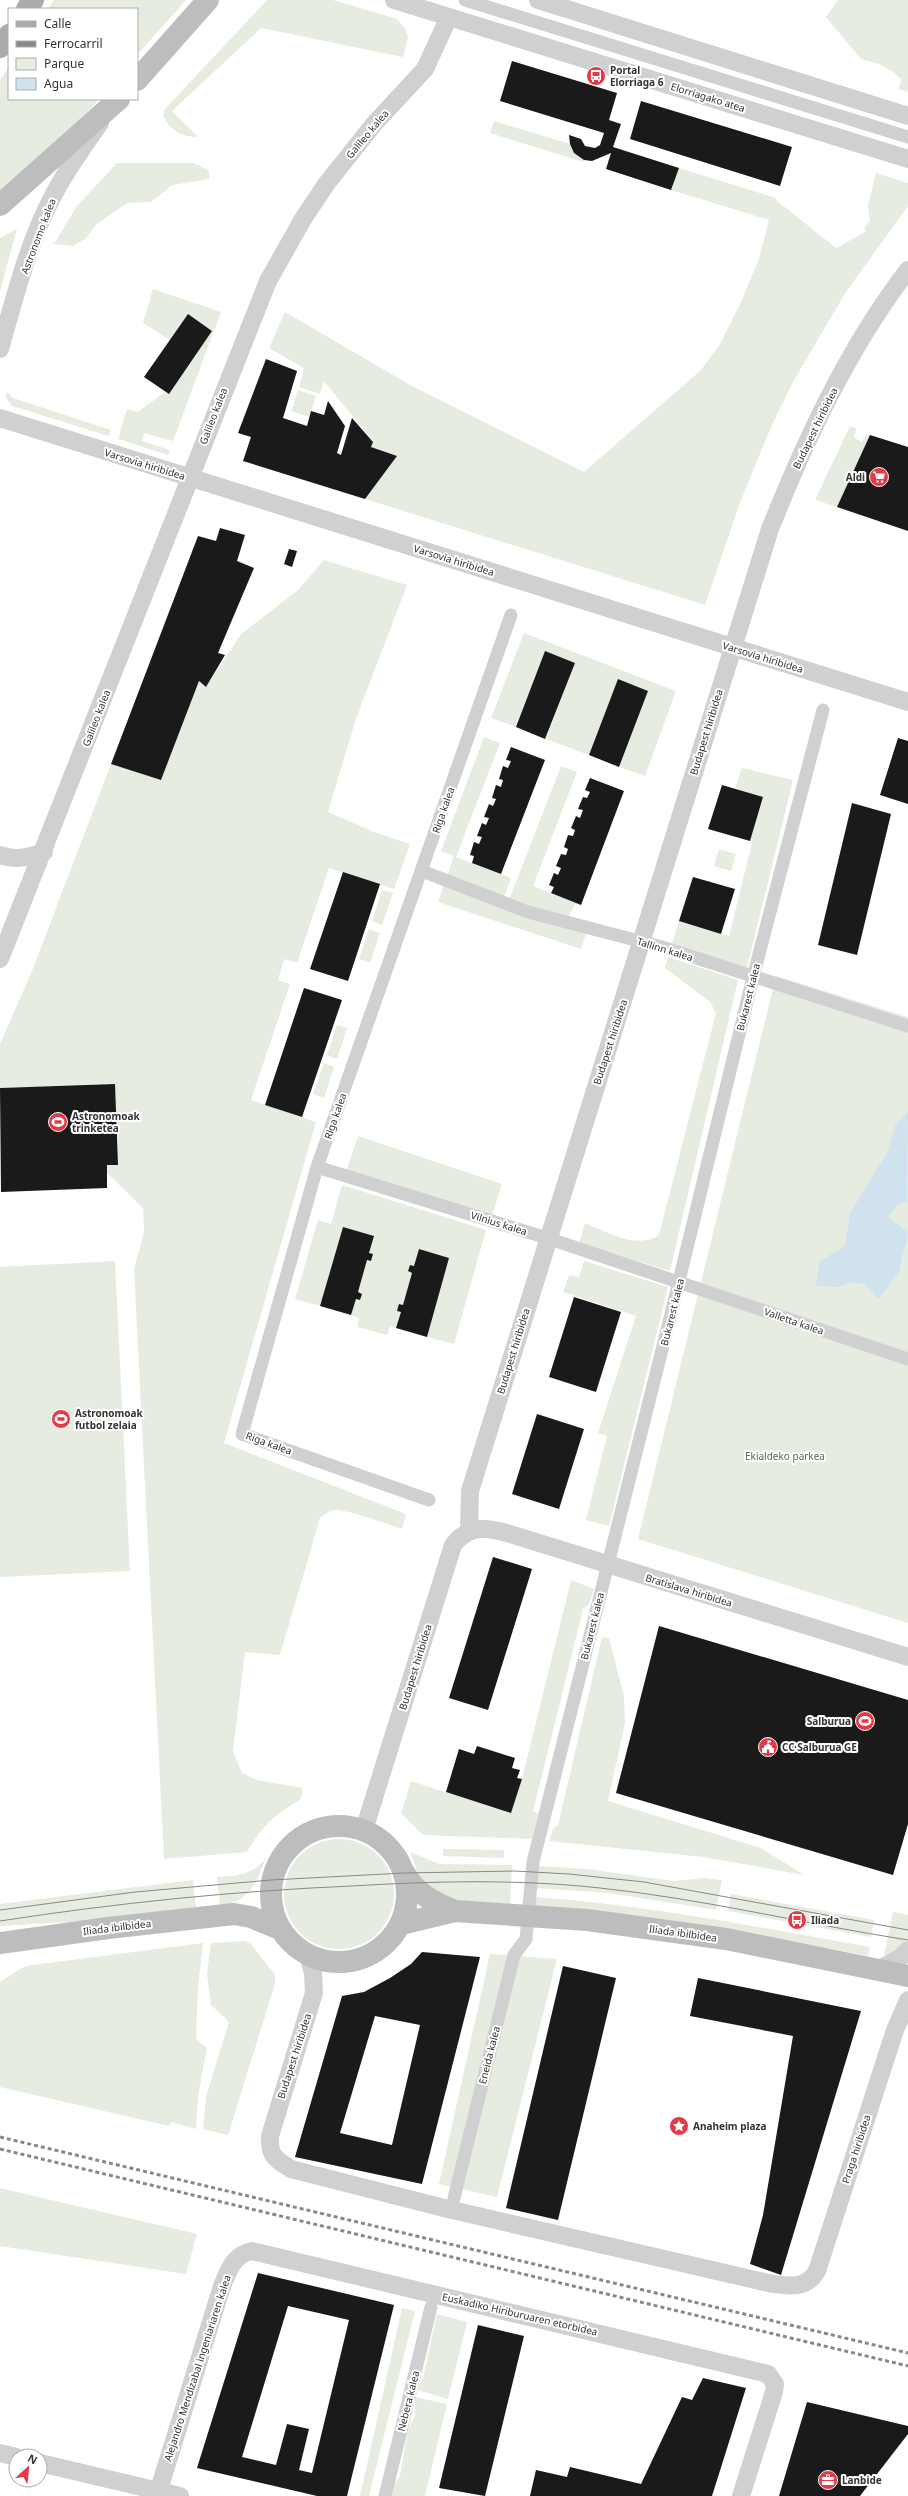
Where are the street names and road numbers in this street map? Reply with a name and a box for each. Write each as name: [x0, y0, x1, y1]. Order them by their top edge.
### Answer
street label: Elorriagako atea: [669, 79, 747, 115]
street label: Galileo kalea: [342, 107, 392, 161]
street label: Astronomo kalea: [17, 196, 59, 276]
street label: Budapest hiribidea: [789, 385, 841, 471]
street label: Galileo kalea: [196, 386, 230, 446]
street label: Varsovia hiribidea: [103, 445, 187, 483]
street label: Varsovia hiribidea: [412, 541, 496, 579]
street label: Varsovia hiribidea: [721, 638, 805, 676]
street label: Budapest hiribidea: [686, 687, 726, 777]
street label: Galileo kalea: [79, 688, 113, 748]
street label: Riga kalea: [429, 785, 457, 835]
street label: Tallinn kalea: [635, 934, 695, 964]
street label: Bukarest kalea: [733, 962, 763, 1032]
street label: Budapest hiribidea: [590, 998, 630, 1086]
street label: Riga kalea: [321, 1091, 349, 1141]
street label: Vilnius kalea: [469, 1208, 529, 1238]
street label: Bukarest kalea: [657, 1277, 687, 1347]
street label: Valletta kalea: [762, 1304, 826, 1338]
street label: Budapest hiribidea: [493, 1306, 533, 1396]
street label: Riga kalea: [244, 1428, 294, 1458]
street label: Bratislava hiribidea: [644, 1570, 734, 1610]
street label: Bukarest kalea: [577, 1591, 607, 1661]
street label: Budapest hiribidea: [395, 1622, 435, 1712]
street label: Iliada ibilbidea: [82, 1916, 152, 1938]
street label: Iliada ibilbidea: [648, 1921, 718, 1945]
street label: Budapest hiribidea: [274, 2012, 314, 2100]
street label: Eneida kalea: [475, 2025, 503, 2085]
street label: Praga hiribidea: [838, 2113, 874, 2185]
street label: Alejandro Mendizabal ingeniariaren kalea: [160, 2273, 234, 2463]
street label: Euskadiko Hiriburuaren etorbidea: [441, 2289, 599, 2339]
street label: Nebera kalea: [394, 2369, 422, 2433]

